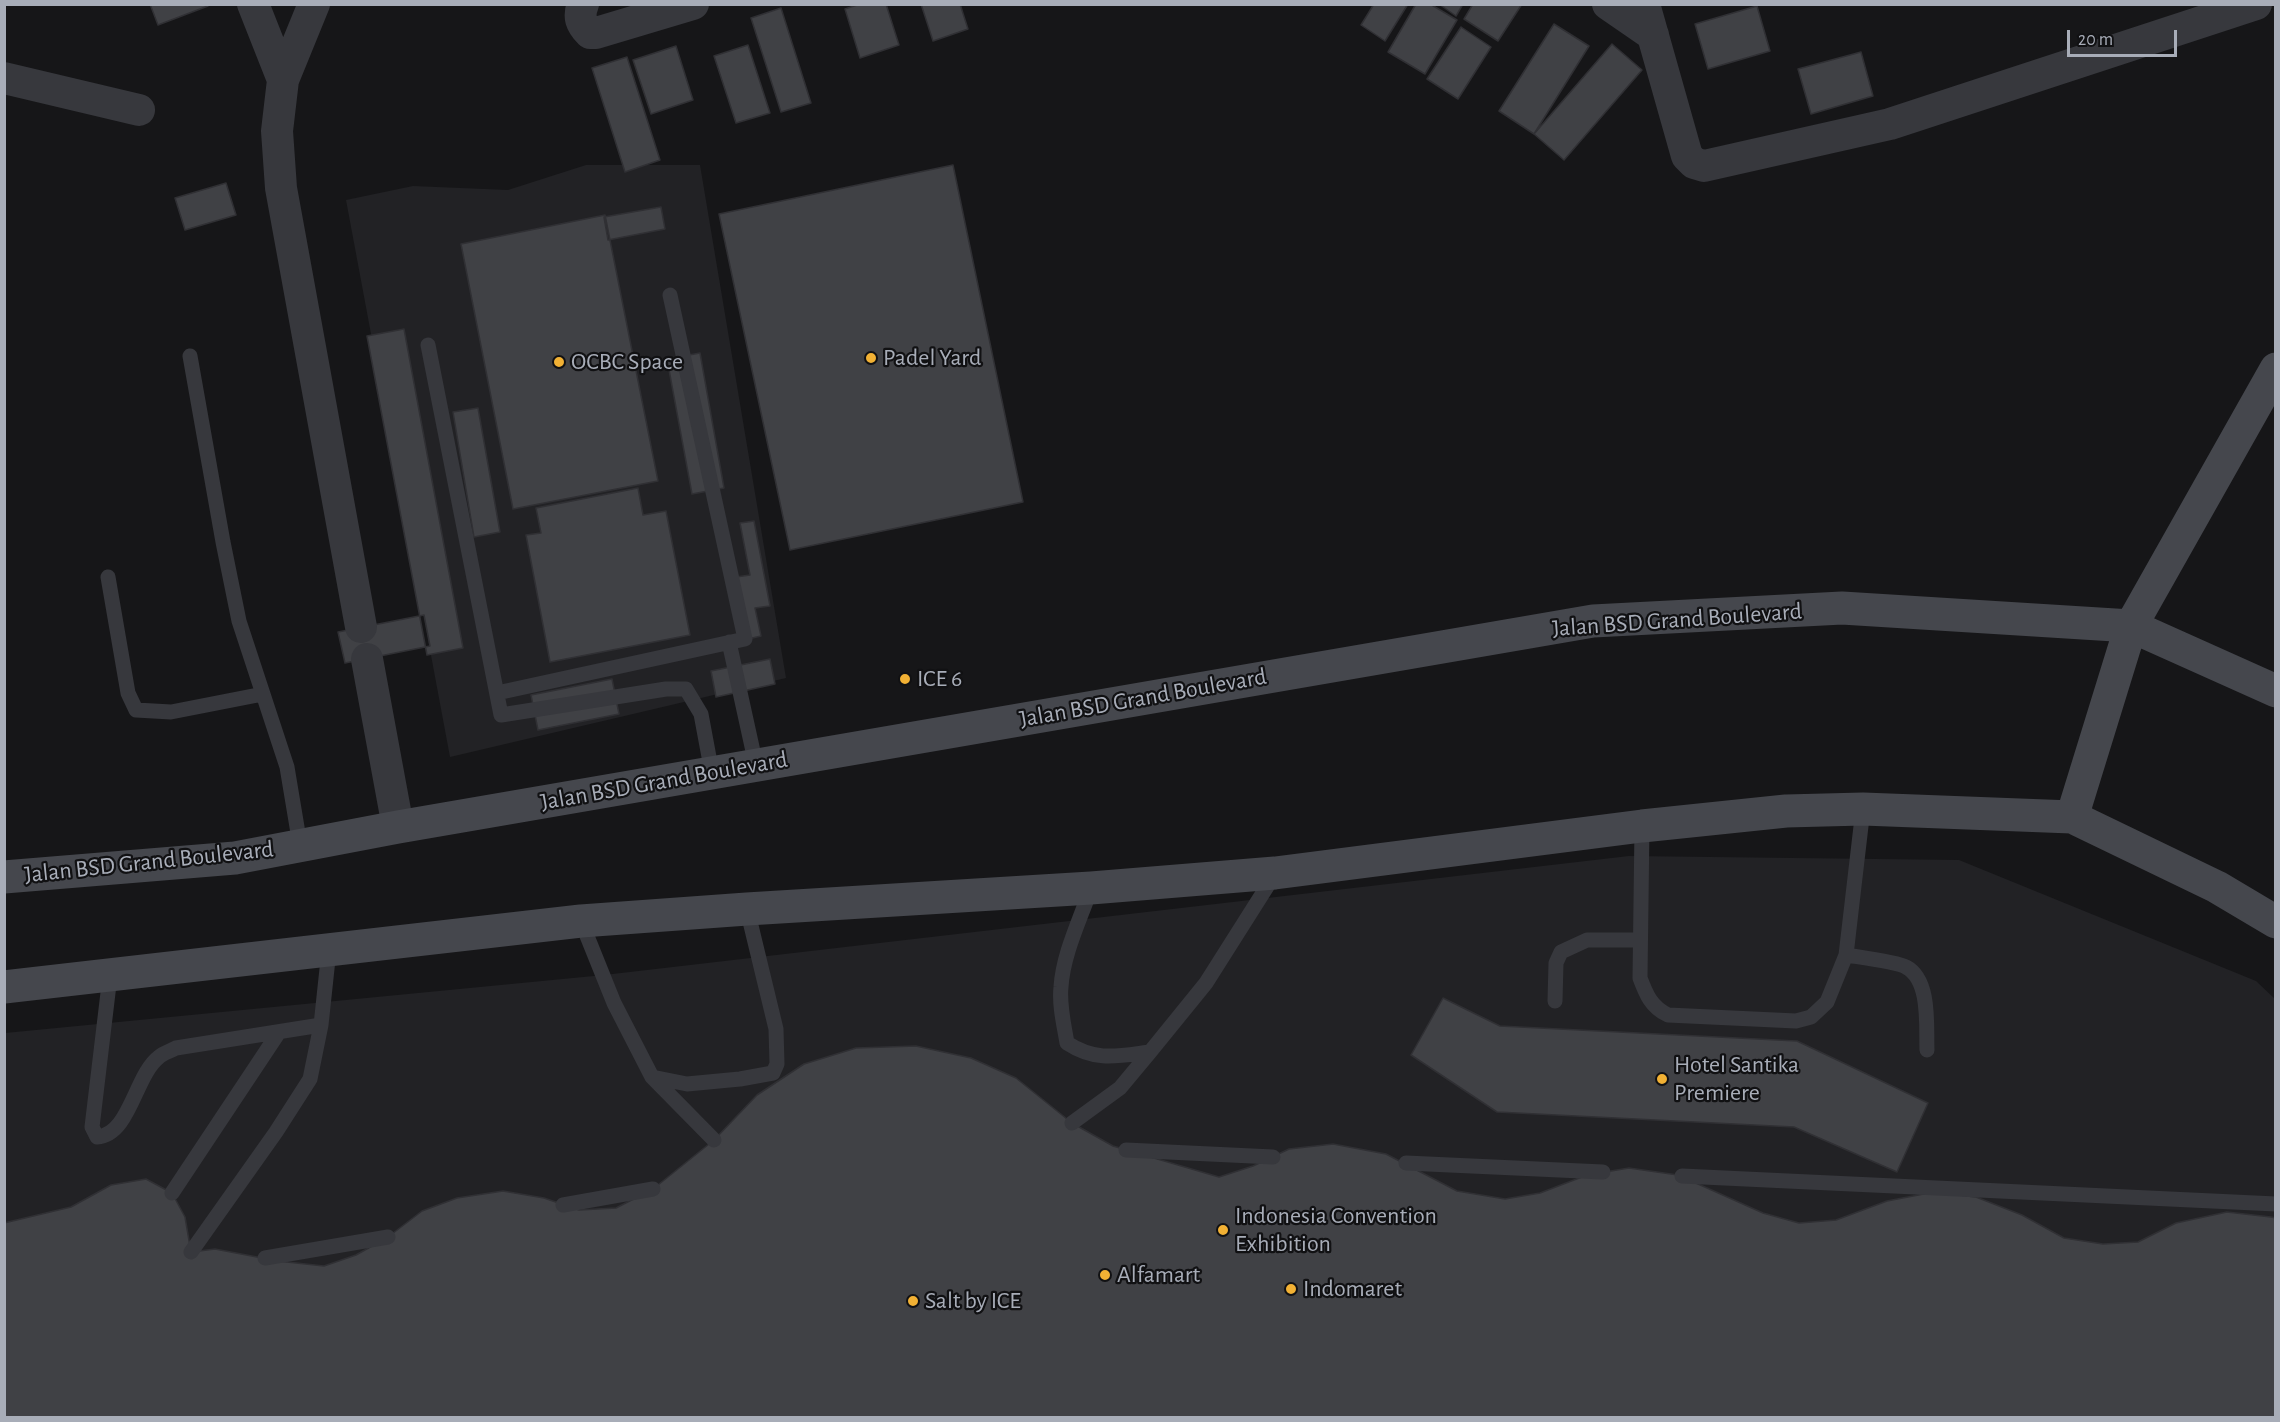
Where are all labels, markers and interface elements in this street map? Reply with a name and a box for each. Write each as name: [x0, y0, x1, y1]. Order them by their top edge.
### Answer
scale bar: [2070, 18, 2180, 56]
text: 20 m: [2078, 31, 2113, 49]
place label: Padel Yard: [883, 344, 981, 372]
place label: OCBC Space: [571, 348, 683, 376]
marker: Padel Yard: [864, 351, 878, 365]
marker: OCBC Space: [552, 355, 566, 369]
street label: Jalan BSD Grand Boulevard: [1551, 597, 1803, 643]
street label: Jalan BSD Grand Boulevard: [1017, 662, 1269, 734]
place label: ICE 6: [917, 665, 962, 693]
marker: ICE 6: [898, 672, 912, 686]
street label: Jalan BSD Grand Boulevard: [538, 745, 790, 817]
street label: Jalan BSD Grand Boulevard: [23, 835, 275, 889]
place label: Hotel Santika Premiere: [1674, 1051, 1799, 1107]
marker: Hotel Santika Premiere: [1655, 1072, 1669, 1086]
place label: Indonesia Convention Exhibition: [1235, 1202, 1437, 1258]
marker: Indonesia Convention Exhibition: [1216, 1223, 1230, 1237]
place label: Alfamart: [1117, 1261, 1200, 1289]
marker: Alfamart: [1098, 1268, 1112, 1282]
place label: Indomaret: [1303, 1275, 1402, 1303]
marker: Indomaret: [1284, 1282, 1298, 1296]
place label: Salt by ICE: [925, 1287, 1021, 1315]
marker: Salt by ICE: [906, 1294, 920, 1308]

